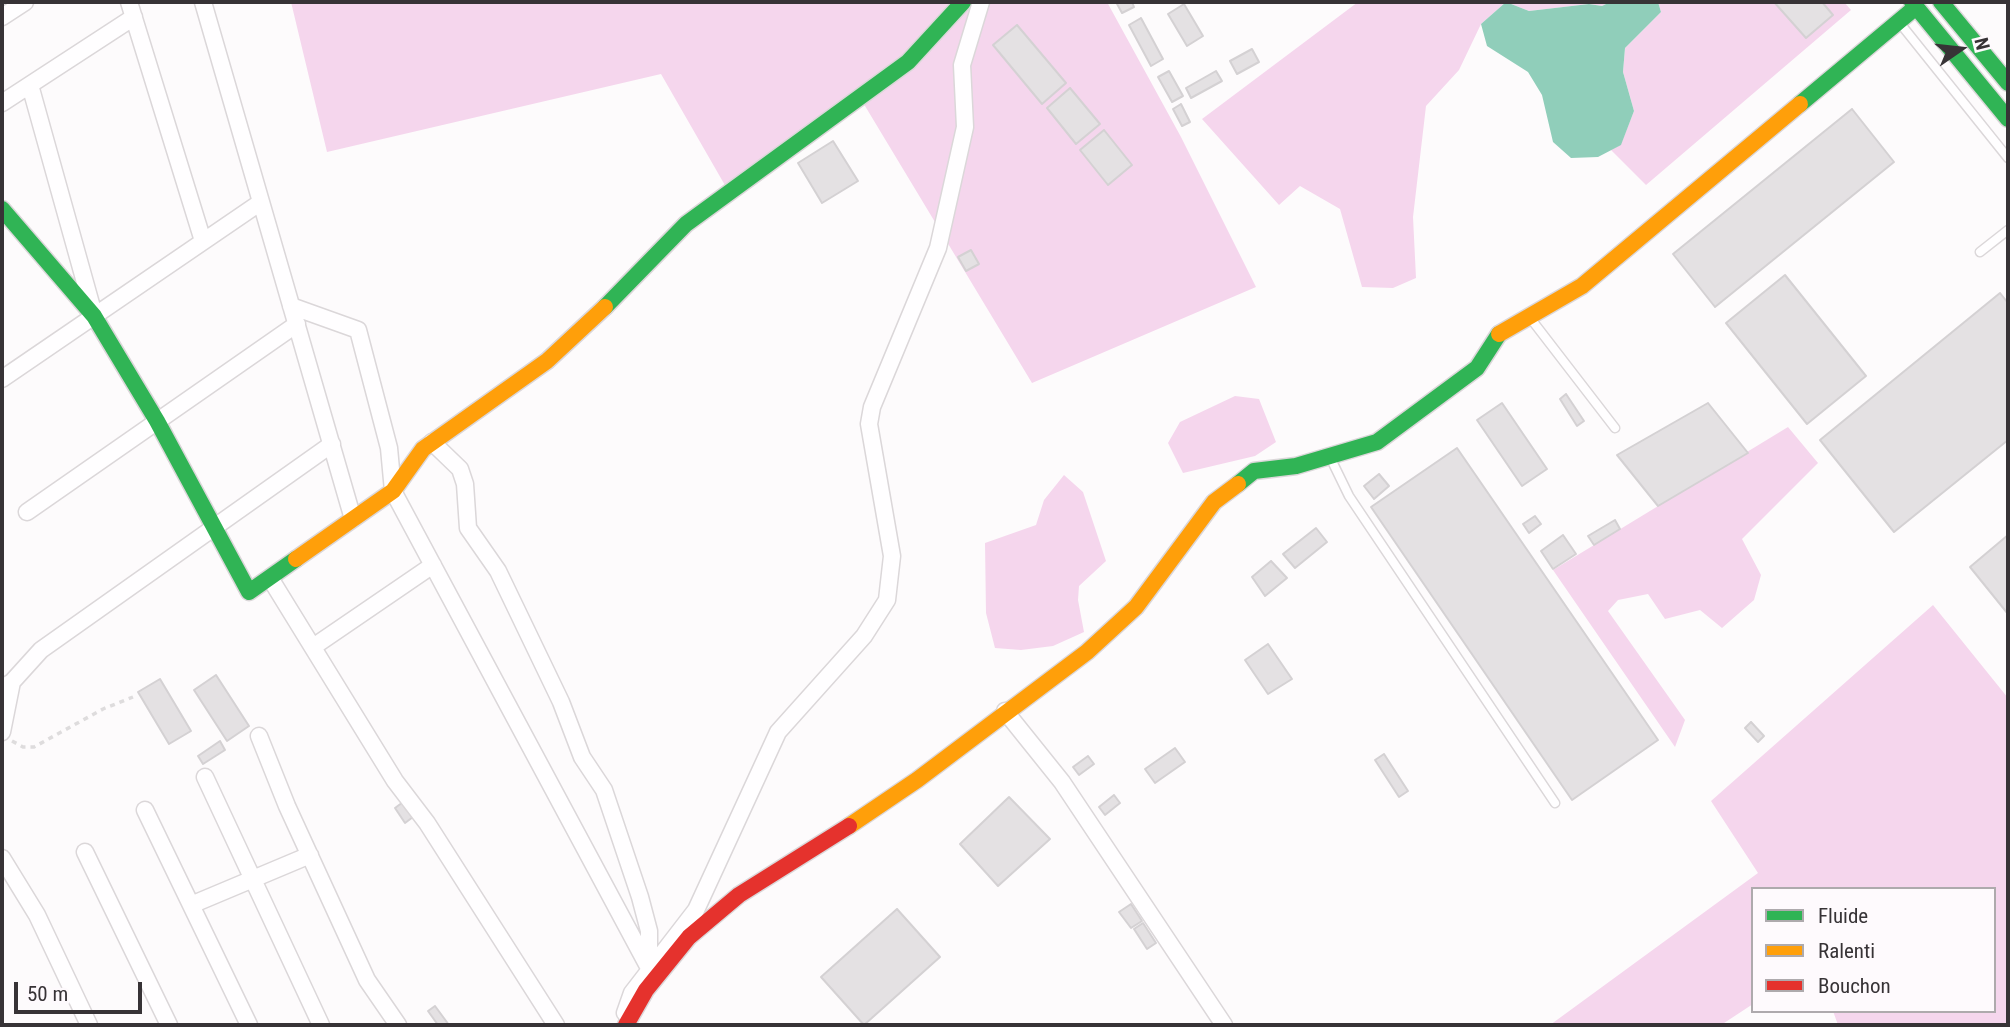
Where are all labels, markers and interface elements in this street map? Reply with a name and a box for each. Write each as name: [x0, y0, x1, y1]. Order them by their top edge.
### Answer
north arrow: [1926, 14, 1996, 84]
text: N: [1969, 35, 1994, 52]
legend: [1751, 887, 1996, 1013]
text: Fluide: [1818, 904, 1868, 928]
text: Ralenti: [1818, 939, 1875, 963]
scale bar: [18, 968, 145, 1012]
text: Bouchon: [1818, 974, 1891, 998]
text: 50 m: [27, 982, 68, 1006]

